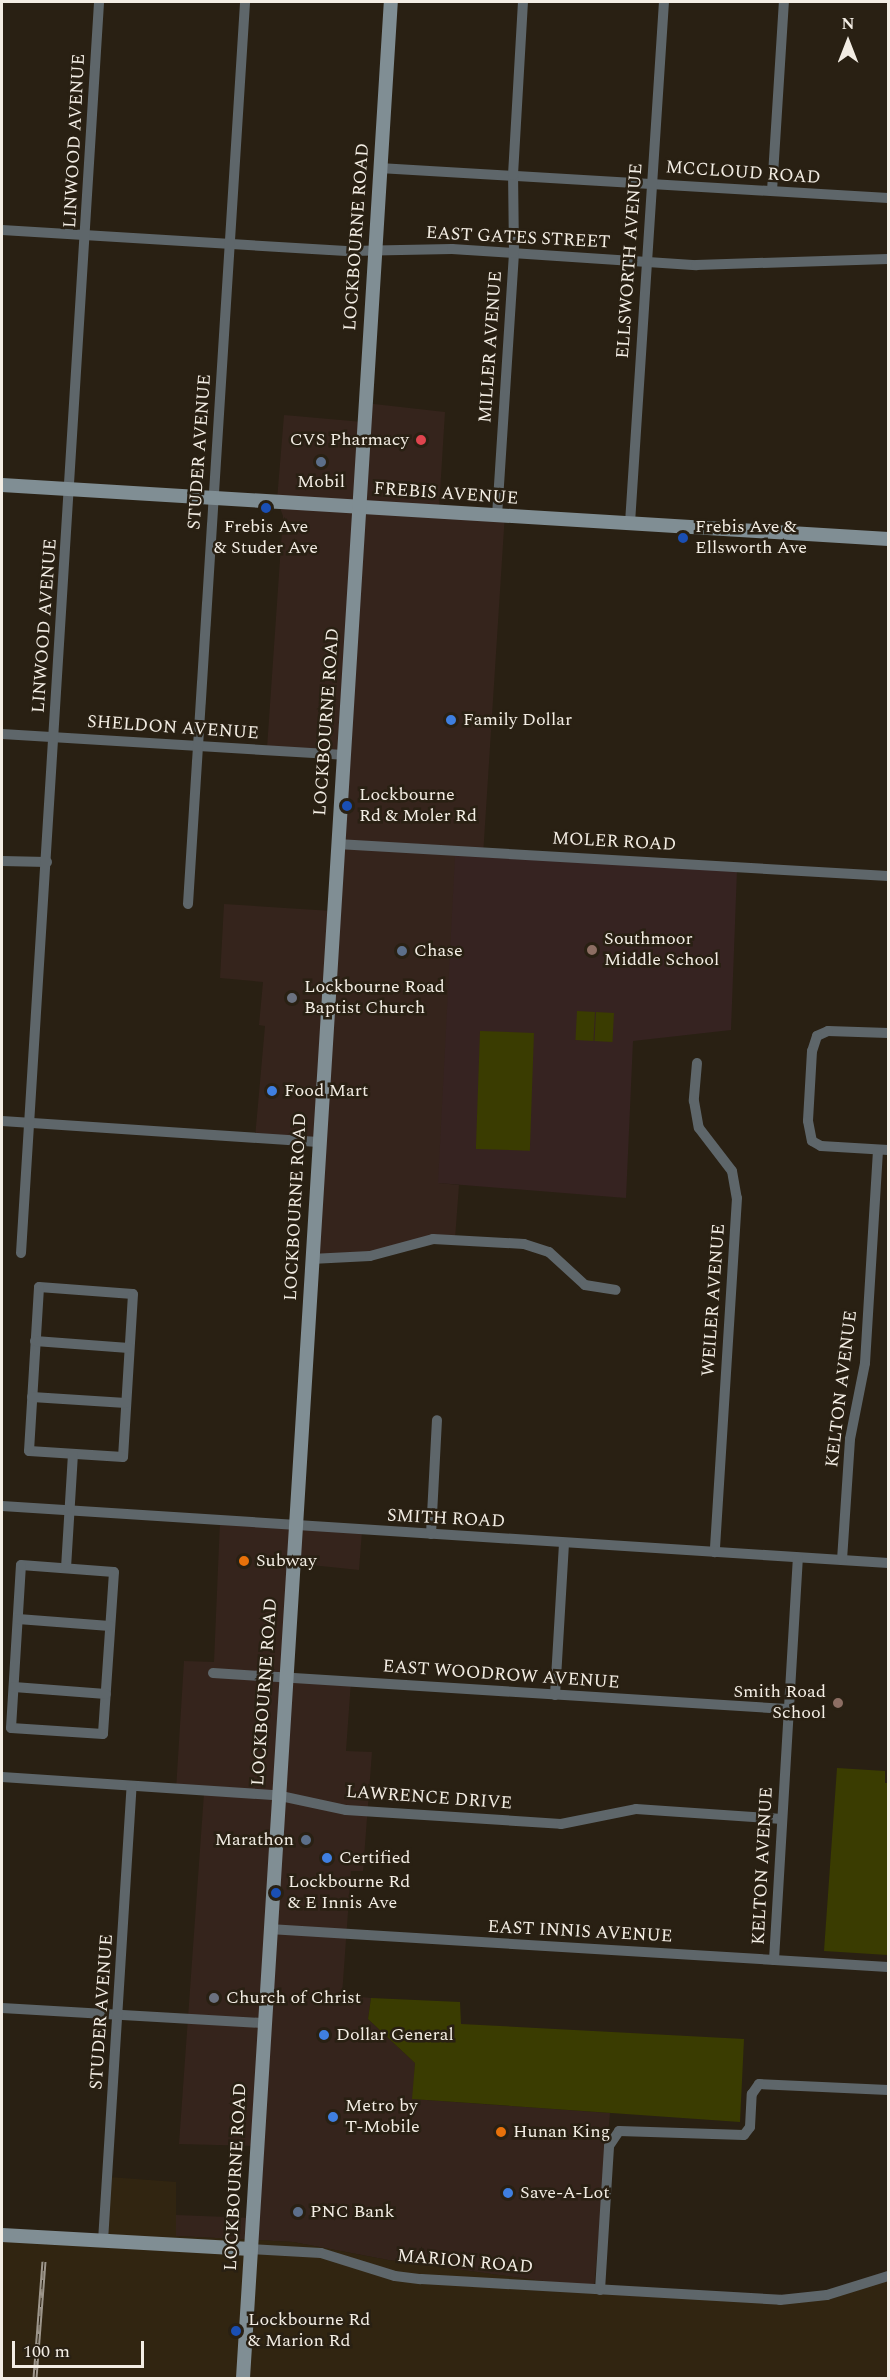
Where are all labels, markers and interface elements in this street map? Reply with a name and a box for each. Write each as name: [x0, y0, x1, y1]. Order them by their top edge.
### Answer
north arrow: [818, 12, 878, 72]
text: N: [841, 12, 855, 36]
street label: LINWOOD AVENUE: [60, 53, 90, 229]
street label: LOCKBOURNE ROAD: [340, 142, 374, 332]
street label: MCCLOUD ROAD: [665, 157, 821, 189]
street label: ELLSWORTH AVENUE: [612, 162, 648, 360]
street label: EAST GATES STREET: [425, 222, 611, 254]
street label: MILLER AVENUE: [475, 270, 507, 424]
street label: STUDER AVENUE: [184, 374, 216, 530]
place label: CVS Pharmacy: [290, 429, 409, 451]
marker: CVS Pharmacy: [414, 433, 428, 447]
marker: Mobil: [314, 455, 328, 469]
place label: Mobil: [297, 471, 345, 493]
street label: FREBIS AVENUE: [373, 478, 519, 510]
marker: Frebis Ave & Studer Ave: [259, 501, 273, 515]
place label: Frebis Ave & Studer Ave: [214, 517, 318, 560]
place label: Frebis Ave & Ellsworth Ave: [695, 517, 807, 560]
marker: Frebis Ave & Ellsworth Ave: [676, 531, 690, 545]
street label: LINWOOD AVENUE: [28, 538, 62, 714]
street label: LOCKBOURNE ROAD: [310, 627, 344, 817]
place label: Family Dollar: [463, 709, 572, 731]
street label: SHELDON AVENUE: [86, 711, 260, 745]
marker: Family Dollar: [444, 713, 458, 727]
place label: Lockbourne Rd & Moler Rd: [359, 785, 477, 828]
marker: Lockbourne Rd & Moler Rd: [340, 799, 354, 813]
street label: MOLER ROAD: [551, 828, 677, 856]
place label: Southmoor Middle School: [604, 929, 719, 972]
place label: Chase: [414, 940, 463, 962]
marker: Southmoor Middle School: [585, 943, 599, 957]
marker: Chase: [395, 944, 409, 958]
place label: Lockbourne Road Baptist Church: [304, 977, 445, 1020]
marker: Lockbourne Road Baptist Church: [285, 991, 299, 1005]
place label: Food Mart: [284, 1080, 368, 1102]
marker: Food Mart: [265, 1084, 279, 1098]
street label: LOCKBOURNE ROAD: [280, 1112, 312, 1302]
street label: WEILER AVENUE: [698, 1223, 730, 1377]
street label: KELTON AVENUE: [822, 1309, 862, 1469]
street label: SMITH ROAD: [386, 1505, 506, 1533]
place label: Subway: [256, 1550, 317, 1572]
marker: Subway: [237, 1554, 251, 1568]
street label: LOCKBOURNE ROAD: [248, 1597, 282, 1787]
street label: EAST WOODROW AVENUE: [382, 1656, 620, 1694]
place label: Smith Road School: [733, 1682, 826, 1724]
marker: Smith Road School: [831, 1696, 845, 1710]
street label: LAWRENCE DRIVE: [345, 1781, 513, 1815]
street label: KELTON AVENUE: [748, 1786, 778, 1946]
place label: Marathon: [215, 1829, 294, 1851]
marker: Marathon: [299, 1833, 313, 1847]
place label: Certified: [339, 1847, 410, 1869]
marker: Certified: [320, 1851, 334, 1865]
place label: Lockbourne Rd & E Innis Ave: [288, 1872, 410, 1914]
marker: Lockbourne Rd & E Innis Ave: [269, 1886, 283, 1900]
street label: EAST INNIS AVENUE: [487, 1916, 673, 1948]
street label: STUDER AVENUE: [86, 1934, 118, 2090]
place label: Church of Christ: [226, 1987, 361, 2009]
marker: Church of Christ: [207, 1991, 221, 2005]
place label: Dollar General: [336, 2024, 454, 2046]
marker: Dollar General: [317, 2028, 331, 2042]
street label: LOCKBOURNE ROAD: [220, 2082, 252, 2272]
place label: Metro by T-Mobile: [345, 2096, 420, 2138]
marker: Metro by T-Mobile: [326, 2110, 340, 2124]
place label: Hunan King: [513, 2121, 610, 2143]
marker: Hunan King: [494, 2125, 508, 2139]
place label: Save-A-Lot: [520, 2182, 610, 2204]
marker: Save-A-Lot: [501, 2186, 515, 2200]
place label: PNC Bank: [310, 2201, 395, 2223]
marker: PNC Bank: [291, 2205, 305, 2219]
street label: MARION ROAD: [396, 2245, 534, 2279]
place label: Lockbourne Rd & Marion Rd: [248, 2310, 370, 2352]
marker: Lockbourne Rd & Marion Rd: [229, 2324, 243, 2338]
scale bar: [15, 2329, 147, 2367]
text: 100 m: [23, 2338, 70, 2365]

